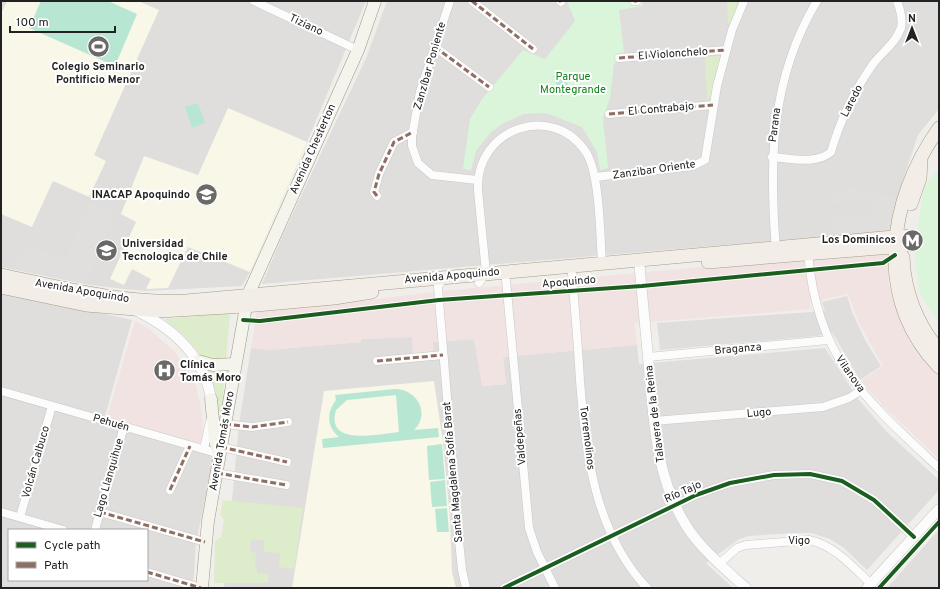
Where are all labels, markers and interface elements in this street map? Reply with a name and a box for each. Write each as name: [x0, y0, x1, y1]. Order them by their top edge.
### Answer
scale bar: [10, 8, 115, 34]
north arrow: [892, 8, 932, 48]
street label: Tiziano: [287, 11, 325, 39]
text: N: [908, 12, 916, 26]
text: 100 m: [16, 15, 49, 31]
street label: Zanzíbar Poniente: [411, 20, 449, 112]
sports icon: Colegio Seminario Pontificio Menor: [85, 34, 111, 60]
street label: El Violonchelo: [638, 45, 708, 63]
place label: Colegio Seminario Pontificio Menor: [51, 60, 145, 87]
park label: Parque Montegrande: [540, 70, 606, 97]
street label: Laredo: [838, 82, 866, 120]
street label: El Contrabajo: [627, 99, 695, 119]
street label: Avenida Chesterton: [287, 102, 339, 196]
street label: Parana: [766, 107, 784, 143]
street label: Zanzibar Oriente: [611, 157, 697, 183]
school or university icon: INACAP Apoquindo: [193, 182, 219, 208]
place label: INACAP Apoquindo: [92, 188, 190, 202]
metro station icon: Los Dominicos: [899, 227, 925, 253]
place label: Los Dominicos: [822, 233, 896, 247]
school or university icon: Universidad Tecnologica de Chile: [94, 237, 120, 263]
place label: Universidad Tecnologica de Chile: [122, 237, 228, 264]
street label: Avenida Apoquindo: [404, 265, 500, 287]
street label: Apoquindo: [541, 273, 597, 291]
street label: Avenida Apoquindo: [34, 276, 130, 306]
street label: Braganza: [714, 340, 762, 358]
street label: Vilanova: [832, 353, 868, 396]
hospital icon: Clínica Tomás Moro: [152, 358, 178, 384]
place label: Clínica Tomás Moro: [180, 358, 241, 385]
street label: Talavera de la Reina: [642, 364, 668, 463]
street label: Avenida Tomás Moro: [206, 390, 238, 492]
street label: Santa Magdalena Sofía Barat: [440, 401, 466, 543]
street label: Torremolinos: [576, 405, 598, 471]
street label: Lugo: [746, 405, 772, 421]
street label: Valdepeñas: [511, 408, 529, 466]
street label: Pehuén: [91, 411, 131, 435]
street label: Volcán Calbuco: [19, 424, 53, 500]
street label: Lago Llanquihue: [91, 437, 127, 519]
street label: Río Tajo: [662, 478, 704, 506]
legend: [8, 529, 148, 581]
street label: Vigo: [788, 534, 810, 548]
text: Cycle path: [44, 538, 101, 554]
text: Path: [44, 558, 69, 574]

